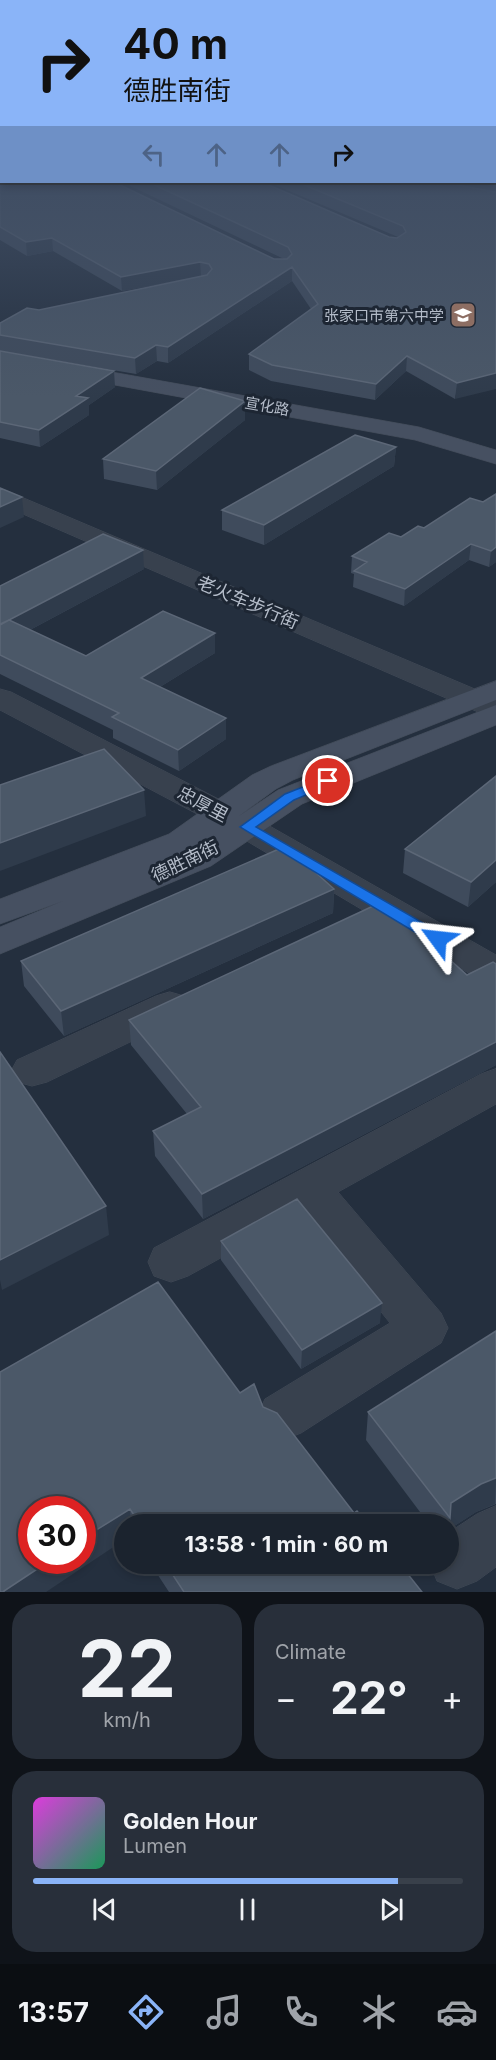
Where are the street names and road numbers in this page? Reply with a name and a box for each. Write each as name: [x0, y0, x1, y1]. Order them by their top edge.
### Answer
street label: 宣化路: [243, 393, 291, 419]
street label: 老火车步行街: [194, 571, 302, 633]
street label: 忠厚里: [174, 782, 232, 826]
street label: 德胜南街: [148, 836, 222, 886]

